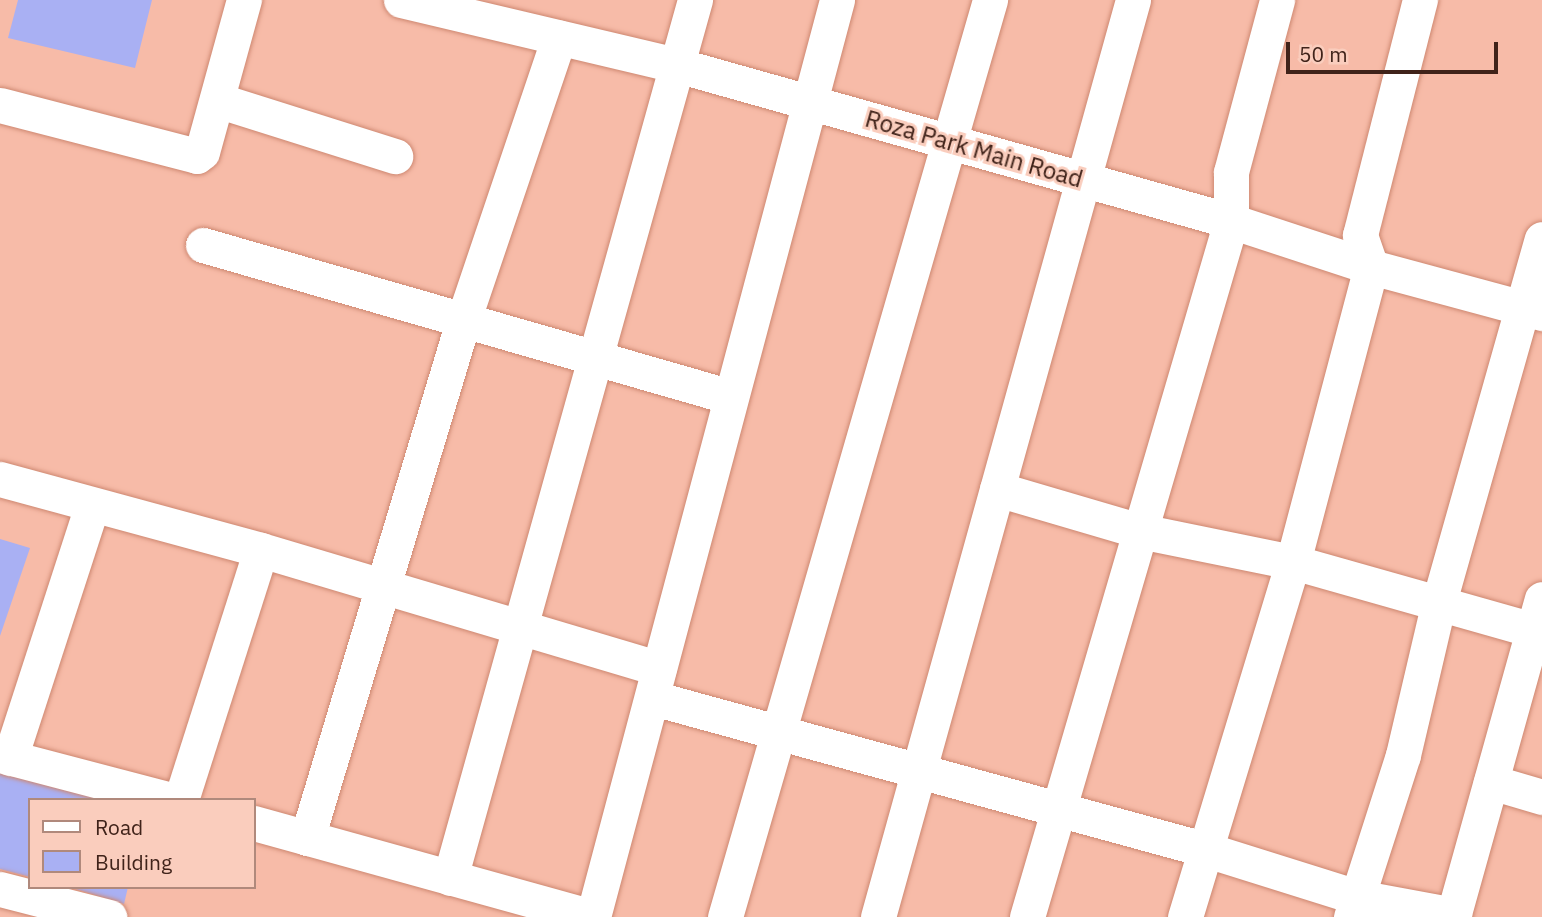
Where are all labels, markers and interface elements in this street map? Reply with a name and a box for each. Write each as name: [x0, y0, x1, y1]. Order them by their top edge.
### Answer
scale bar: [1290, 28, 1502, 72]
text: 50 m: [1299, 40, 1348, 68]
street label: Roza Park Main Road: [862, 104, 1086, 194]
legend: [28, 798, 256, 889]
text: Road: [95, 813, 143, 841]
text: Building: [95, 848, 172, 876]

